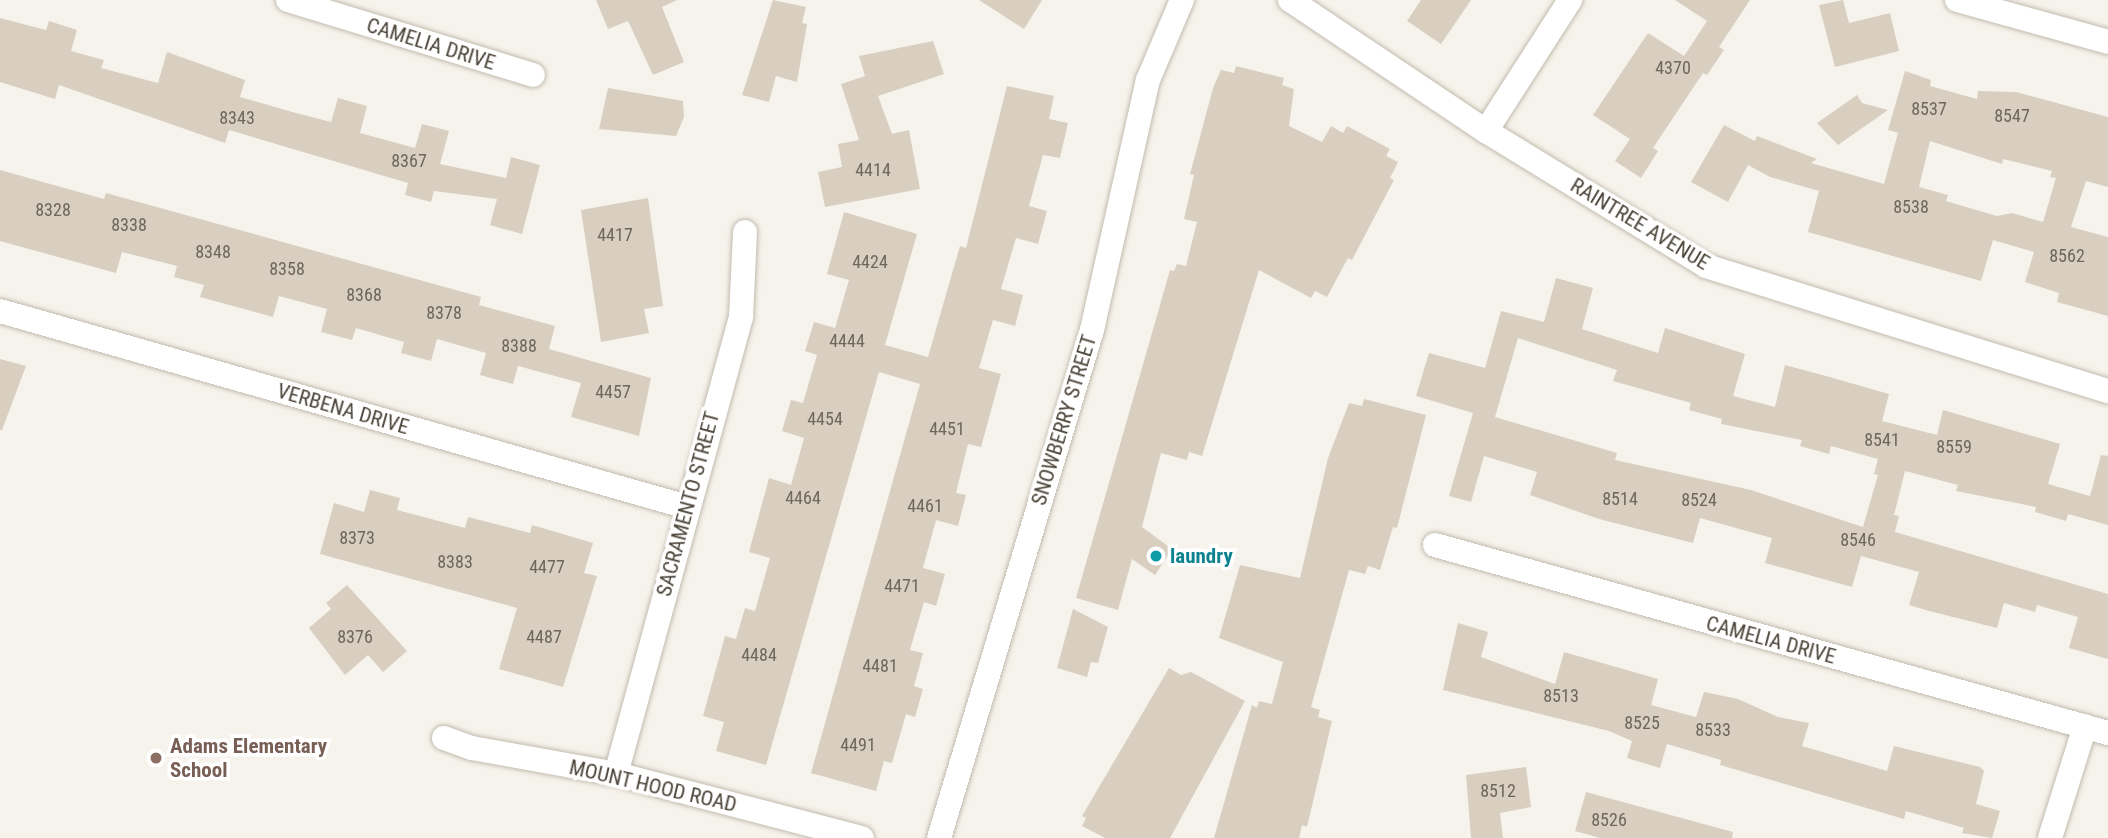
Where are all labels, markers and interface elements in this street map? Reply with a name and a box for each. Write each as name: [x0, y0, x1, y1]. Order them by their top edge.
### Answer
street label: CAMELIA DRIVE: [364, 12, 498, 76]
house number: 4370: [1655, 57, 1691, 79]
house number: 8537: [1911, 98, 1947, 120]
house number: 8547: [1994, 105, 2030, 127]
house number: 8343: [219, 107, 255, 129]
house number: 8367: [391, 150, 427, 172]
house number: 4414: [855, 159, 891, 181]
street label: RAINTREE AVENUE: [1566, 173, 1714, 275]
house number: 8538: [1893, 196, 1929, 218]
house number: 8328: [35, 199, 71, 221]
house number: 8338: [111, 214, 147, 236]
house number: 4417: [597, 224, 633, 246]
house number: 8348: [195, 241, 231, 263]
house number: 8562: [2049, 245, 2085, 267]
house number: 4424: [852, 251, 888, 273]
house number: 8358: [269, 258, 305, 280]
house number: 8368: [346, 284, 382, 306]
house number: 8378: [426, 302, 462, 324]
house number: 4444: [829, 330, 865, 352]
street label: SNOWBERRY STREET: [1026, 332, 1102, 508]
house number: 8388: [501, 335, 537, 357]
street label: VERBENA DRIVE: [274, 378, 412, 440]
house number: 4457: [595, 381, 631, 403]
house number: 4454: [807, 408, 843, 430]
street label: SACRAMENTO STREET: [651, 409, 725, 599]
house number: 4451: [929, 418, 965, 440]
house number: 8541: [1864, 429, 1900, 451]
house number: 8559: [1936, 436, 1972, 458]
house number: 4464: [785, 487, 821, 509]
house number: 8514: [1602, 488, 1638, 510]
house number: 8524: [1681, 489, 1717, 511]
house number: 4461: [907, 495, 943, 517]
house number: 8373: [339, 527, 375, 549]
house number: 8546: [1840, 529, 1876, 551]
place label: laundry: [1170, 543, 1233, 569]
marker: laundry: [1148, 548, 1164, 564]
house number: 8383: [437, 551, 473, 573]
house number: 4477: [529, 556, 565, 578]
house number: 4471: [884, 575, 920, 597]
street label: CAMELIA DRIVE: [1703, 611, 1839, 669]
house number: 8376: [337, 626, 373, 648]
house number: 4487: [526, 626, 562, 648]
house number: 4484: [741, 644, 777, 666]
house number: 4481: [862, 655, 898, 677]
house number: 8513: [1543, 685, 1579, 707]
house number: 8525: [1624, 712, 1660, 734]
house number: 8533: [1695, 719, 1731, 741]
place label: Adams Elementary School: [170, 733, 327, 783]
house number: 4491: [840, 734, 876, 756]
marker: Adams Elementary School: [148, 750, 164, 766]
street label: MOUNT HOOD ROAD: [567, 754, 739, 818]
house number: 8512: [1480, 780, 1516, 802]
house number: 8526: [1591, 809, 1627, 831]

